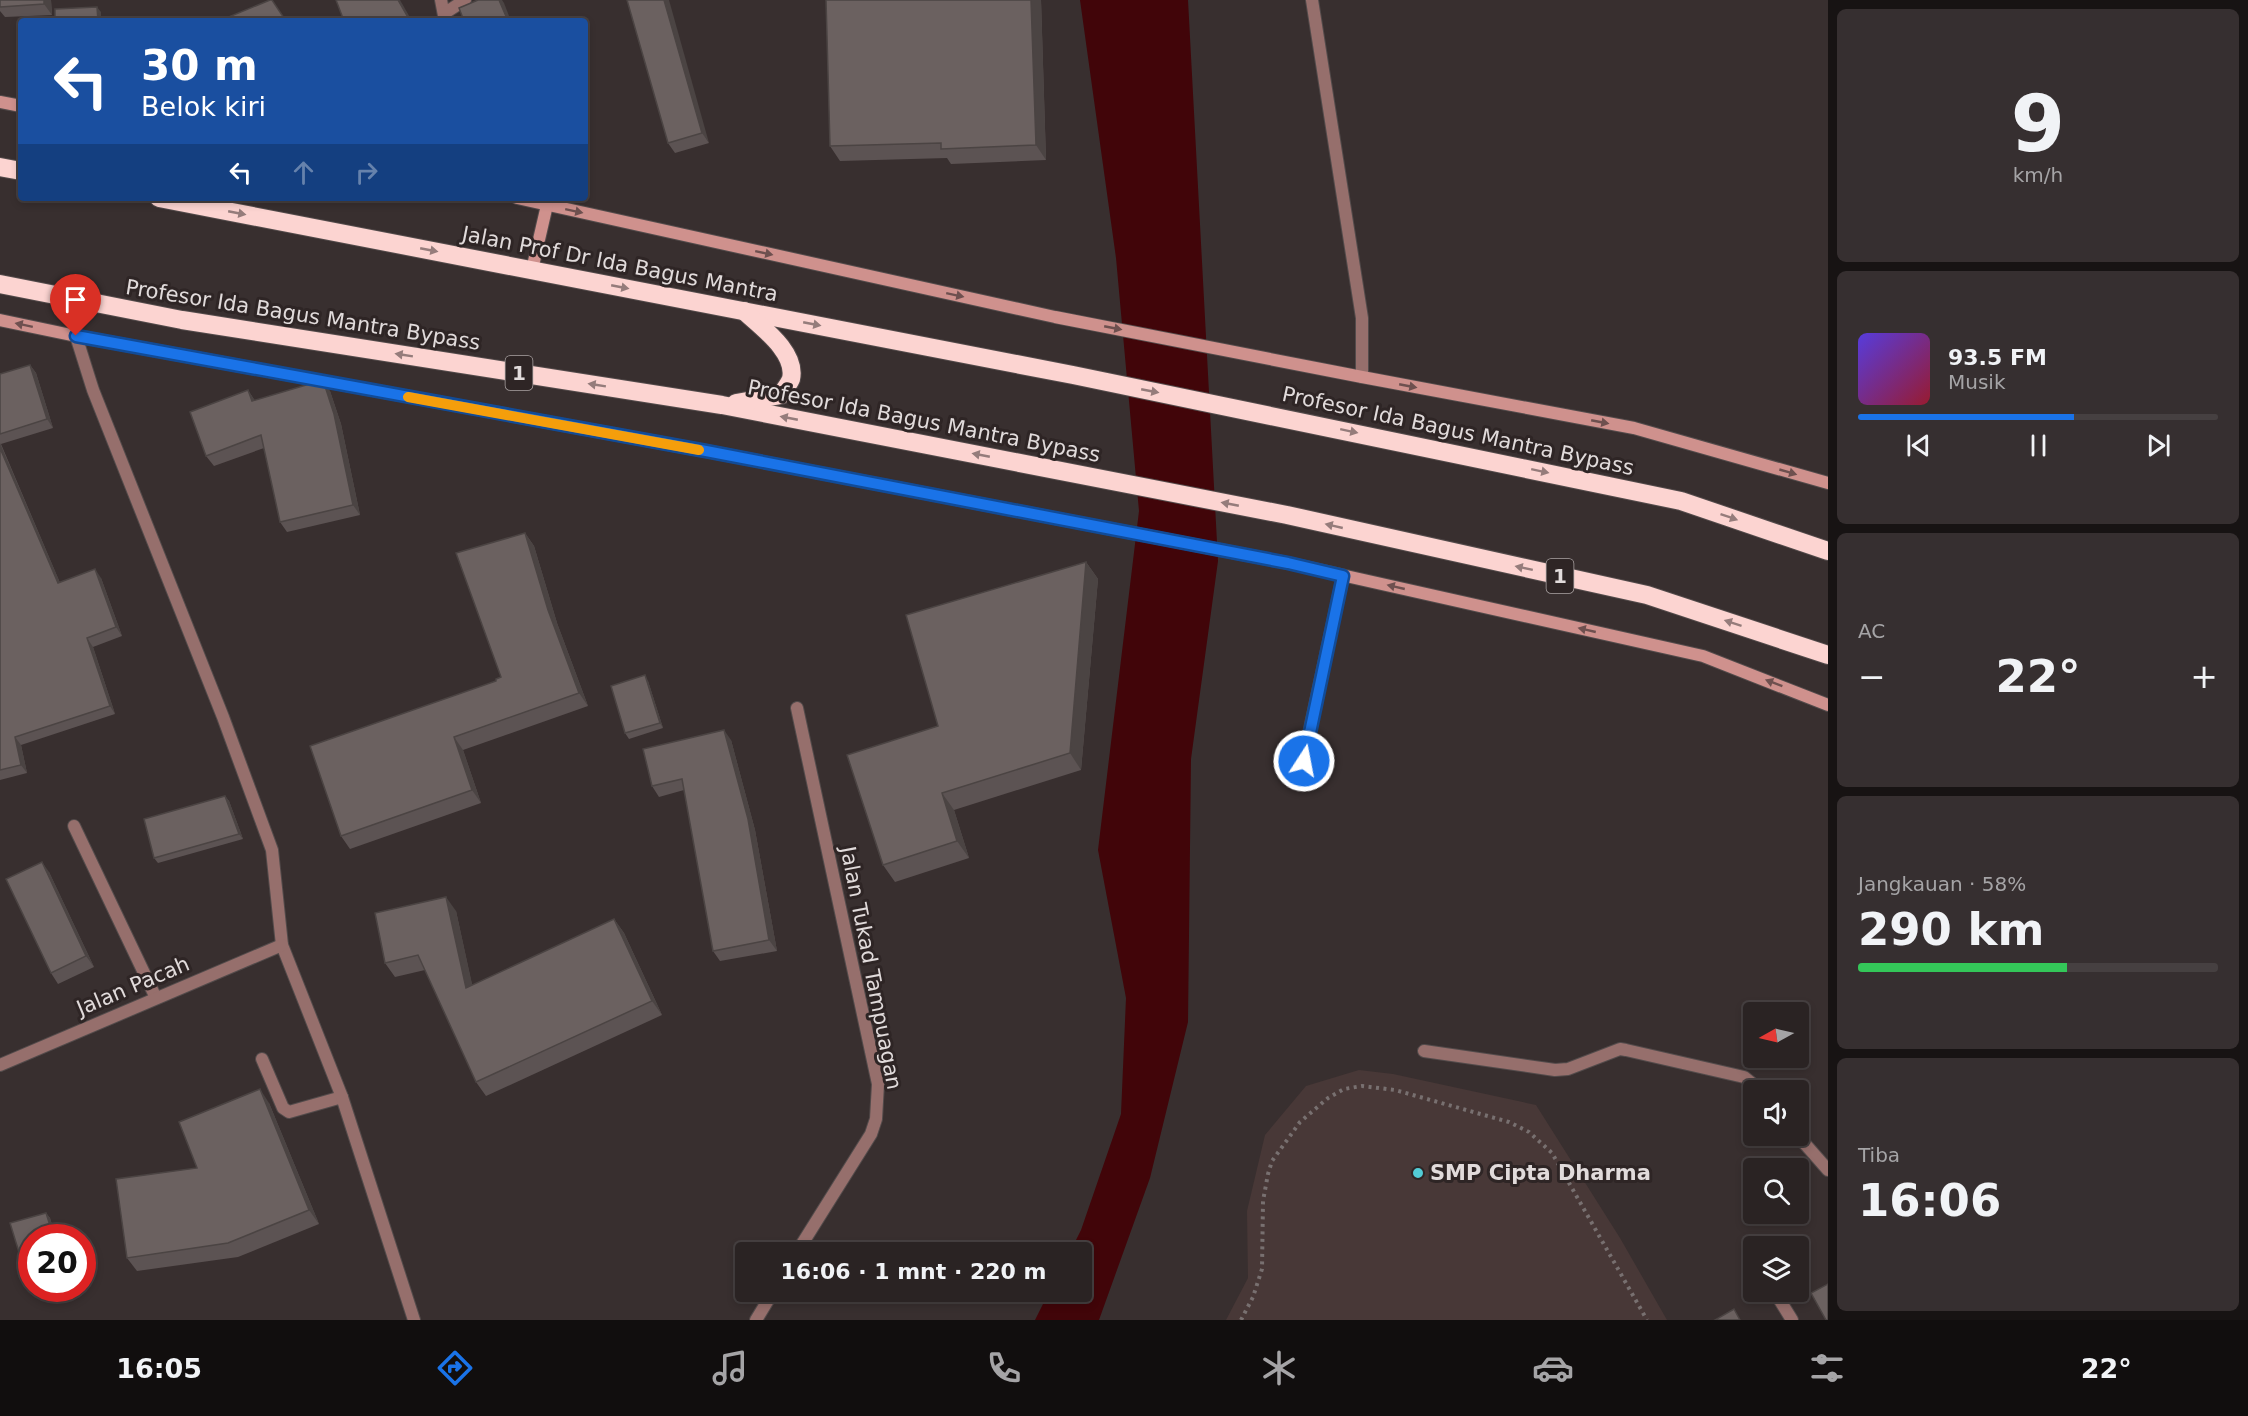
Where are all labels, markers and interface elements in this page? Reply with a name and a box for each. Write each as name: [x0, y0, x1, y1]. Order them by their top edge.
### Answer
text: 30 m: [141, 41, 258, 90]
icon: left: [42, 42, 120, 120]
text: 9: [2011, 79, 2065, 169]
text: Belok kiri: [141, 91, 266, 122]
icon: left: [224, 156, 257, 189]
icon: ahead: [287, 156, 320, 189]
icon: right: [350, 156, 383, 189]
text: km/h: [2013, 163, 2063, 187]
one-way arrow: [565, 206, 583, 216]
one-way arrow: [228, 209, 247, 218]
street label: Jalan Prof Dr Ida Bagus Mantra: [458, 221, 780, 306]
one-way arrow: [420, 246, 439, 255]
one-way arrow: [755, 248, 774, 258]
pin: [50, 274, 101, 336]
street label: Profesor Ida Bagus Mantra Bypass: [124, 275, 482, 355]
icon: arrive: [59, 283, 92, 316]
one-way arrow: [611, 283, 630, 292]
one-way arrow: [946, 290, 964, 300]
one-way arrow: [15, 320, 34, 329]
one-way arrow: [802, 320, 821, 329]
one-way arrow: [1103, 324, 1122, 333]
text: 93.5 FM: [1948, 345, 2047, 370]
one-way arrow: [395, 350, 414, 359]
road number: 1: [506, 356, 532, 390]
text: Musik: [1948, 370, 2006, 394]
street label: Profesor Ida Bagus Mantra Bypass: [746, 375, 1102, 467]
one-way arrow: [587, 380, 606, 389]
street label: Profesor Ida Bagus Mantra Bypass: [1280, 382, 1636, 480]
one-way arrow: [1399, 382, 1418, 391]
one-way arrow: [1141, 386, 1160, 396]
one-way arrow: [780, 413, 799, 422]
one-way arrow: [1591, 418, 1610, 427]
one-way arrow: [1340, 427, 1359, 436]
icon: previous: [1902, 429, 1935, 462]
icon: pause: [2022, 429, 2055, 462]
icon: next: [2142, 429, 2175, 462]
one-way arrow: [971, 450, 990, 459]
one-way arrow: [1530, 467, 1549, 476]
one-way arrow: [1779, 467, 1798, 477]
one-way arrow: [1220, 499, 1239, 508]
one-way arrow: [1720, 513, 1738, 523]
one-way arrow: [1325, 520, 1343, 530]
road number: 1: [1546, 559, 1574, 593]
one-way arrow: [1514, 563, 1533, 572]
one-way arrow: [1387, 582, 1406, 592]
one-way arrow: [1724, 618, 1742, 628]
text: AC: [1858, 619, 1885, 643]
one-way arrow: [1577, 625, 1596, 634]
text: 22°: [1995, 650, 2081, 703]
text: −: [1858, 657, 1886, 696]
text: +: [2190, 657, 2218, 696]
one-way arrow: [1764, 678, 1782, 688]
position arrow: [1272, 729, 1336, 793]
street label: Jalan Tukad Tampuagan: [835, 842, 906, 1092]
text: Jangkauan · 58%: [1858, 872, 2026, 896]
text: 290 km: [1858, 903, 2044, 956]
street label: Jalan Pacah: [71, 951, 193, 1021]
north arrow: [1743, 1002, 1809, 1068]
map controls: [1743, 1002, 1809, 1302]
button: sound: [1743, 1080, 1809, 1146]
text: Tiba: [1858, 1143, 1900, 1167]
button: search: [1743, 1158, 1809, 1224]
place label: SMP Cipta Dharma: [1430, 1161, 1651, 1185]
marker: SMP Cipta Dharma: [1411, 1166, 1425, 1180]
text: 16:06: [1858, 1174, 2001, 1227]
speed limit sign: 20: [18, 1224, 96, 1302]
button: layers: [1743, 1236, 1809, 1302]
text: 16:06 · 1 mnt · 220 m: [781, 1259, 1046, 1284]
icon: directions: [434, 1347, 476, 1389]
icon: music: [709, 1347, 751, 1389]
icon: phone: [983, 1347, 1025, 1389]
icon: climate: [1258, 1347, 1300, 1389]
icon: car: [1532, 1347, 1574, 1389]
icon: filters: [1806, 1347, 1848, 1389]
text: 16:05: [116, 1353, 202, 1384]
text: 22°: [2081, 1353, 2132, 1384]

